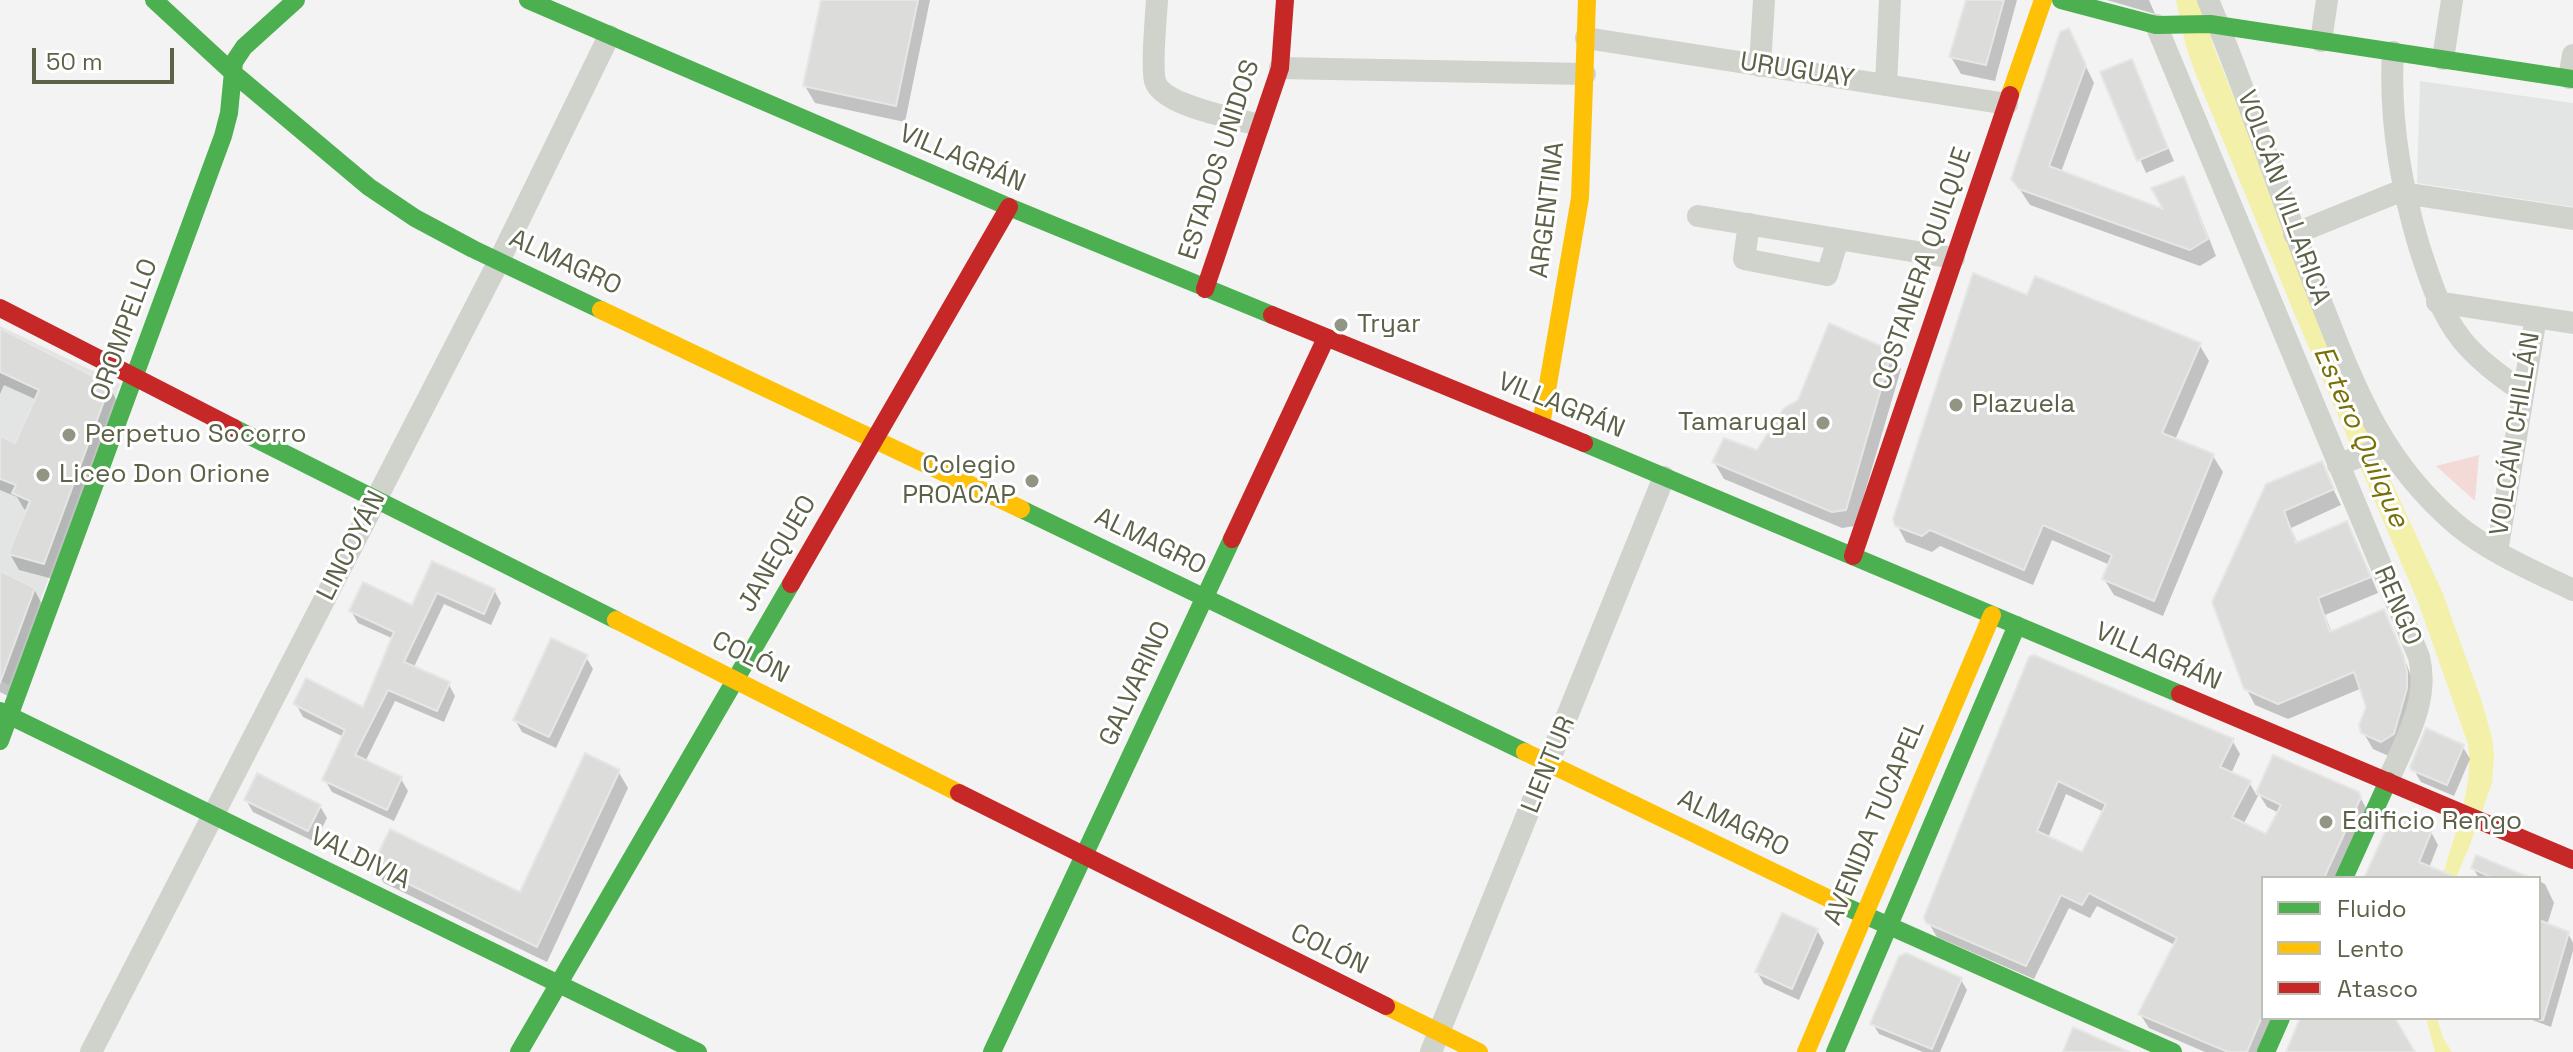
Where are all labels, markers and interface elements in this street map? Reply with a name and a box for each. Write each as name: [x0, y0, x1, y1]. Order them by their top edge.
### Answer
scale bar: [36, 32, 178, 82]
text: 50 m: [46, 46, 103, 77]
street label: URUGUAY: [1738, 47, 1856, 95]
street label: ESTADOS UNIDOS: [1173, 56, 1267, 264]
street label: VOLCÁN VILLARICA: [2230, 86, 2336, 310]
street label: VILLAGRÁN: [894, 118, 1030, 200]
street label: ARGENTINA: [1524, 140, 1572, 280]
street label: COSTANERA QUILQUE: [1867, 144, 1979, 394]
street label: ALMAGRO: [504, 223, 626, 303]
street label: OROMPELLO: [85, 255, 165, 405]
place label: Tryar: [1357, 309, 1421, 341]
marker: Tryar: [1332, 316, 1350, 334]
street label: VOLCÁN CHILLÁN: [2484, 330, 2548, 538]
water label: Estero Quilque: [2305, 341, 2415, 533]
street label: VILLAGRÁN: [1493, 366, 1629, 446]
place label: Plazuela: [1972, 389, 2075, 421]
marker: Plazuela: [1947, 396, 1965, 414]
place label: Tamarugal: [1678, 407, 1807, 439]
marker: Tamarugal: [1814, 414, 1832, 432]
place label: Perpetuo Socorro: [85, 419, 306, 451]
marker: Perpetuo Socorro: [60, 426, 78, 444]
place label: Colegio PROACAP: [902, 450, 1016, 512]
place label: Liceo Don Orione: [59, 459, 270, 491]
marker: Liceo Don Orione: [34, 466, 52, 484]
marker: Colegio PROACAP: [1023, 472, 1041, 490]
street label: LINCOYÁN: [311, 486, 393, 606]
street label: JANEQUEO: [732, 490, 824, 618]
street label: ALMAGRO: [1089, 502, 1211, 582]
street label: RENGO: [2366, 562, 2428, 650]
street label: VILLAGRÁN: [2090, 616, 2226, 698]
street label: GALVARINO: [1094, 617, 1178, 751]
street label: COLÓN: [706, 625, 794, 691]
street label: LIENTUR: [1516, 712, 1582, 818]
street label: AVENIDA TUCAPEL: [1818, 716, 1932, 930]
street label: ALMAGRO: [1672, 784, 1794, 864]
place label: Edificio Rengo: [2342, 806, 2522, 838]
marker: Edificio Rengo: [2317, 813, 2335, 831]
street label: VALDIVIA: [305, 821, 415, 897]
legend: [2261, 876, 2541, 1020]
text: Fluido: [2337, 893, 2407, 924]
street label: COLÓN: [1285, 918, 1373, 982]
text: Lento: [2337, 933, 2404, 964]
text: Atasco: [2337, 973, 2418, 1004]

